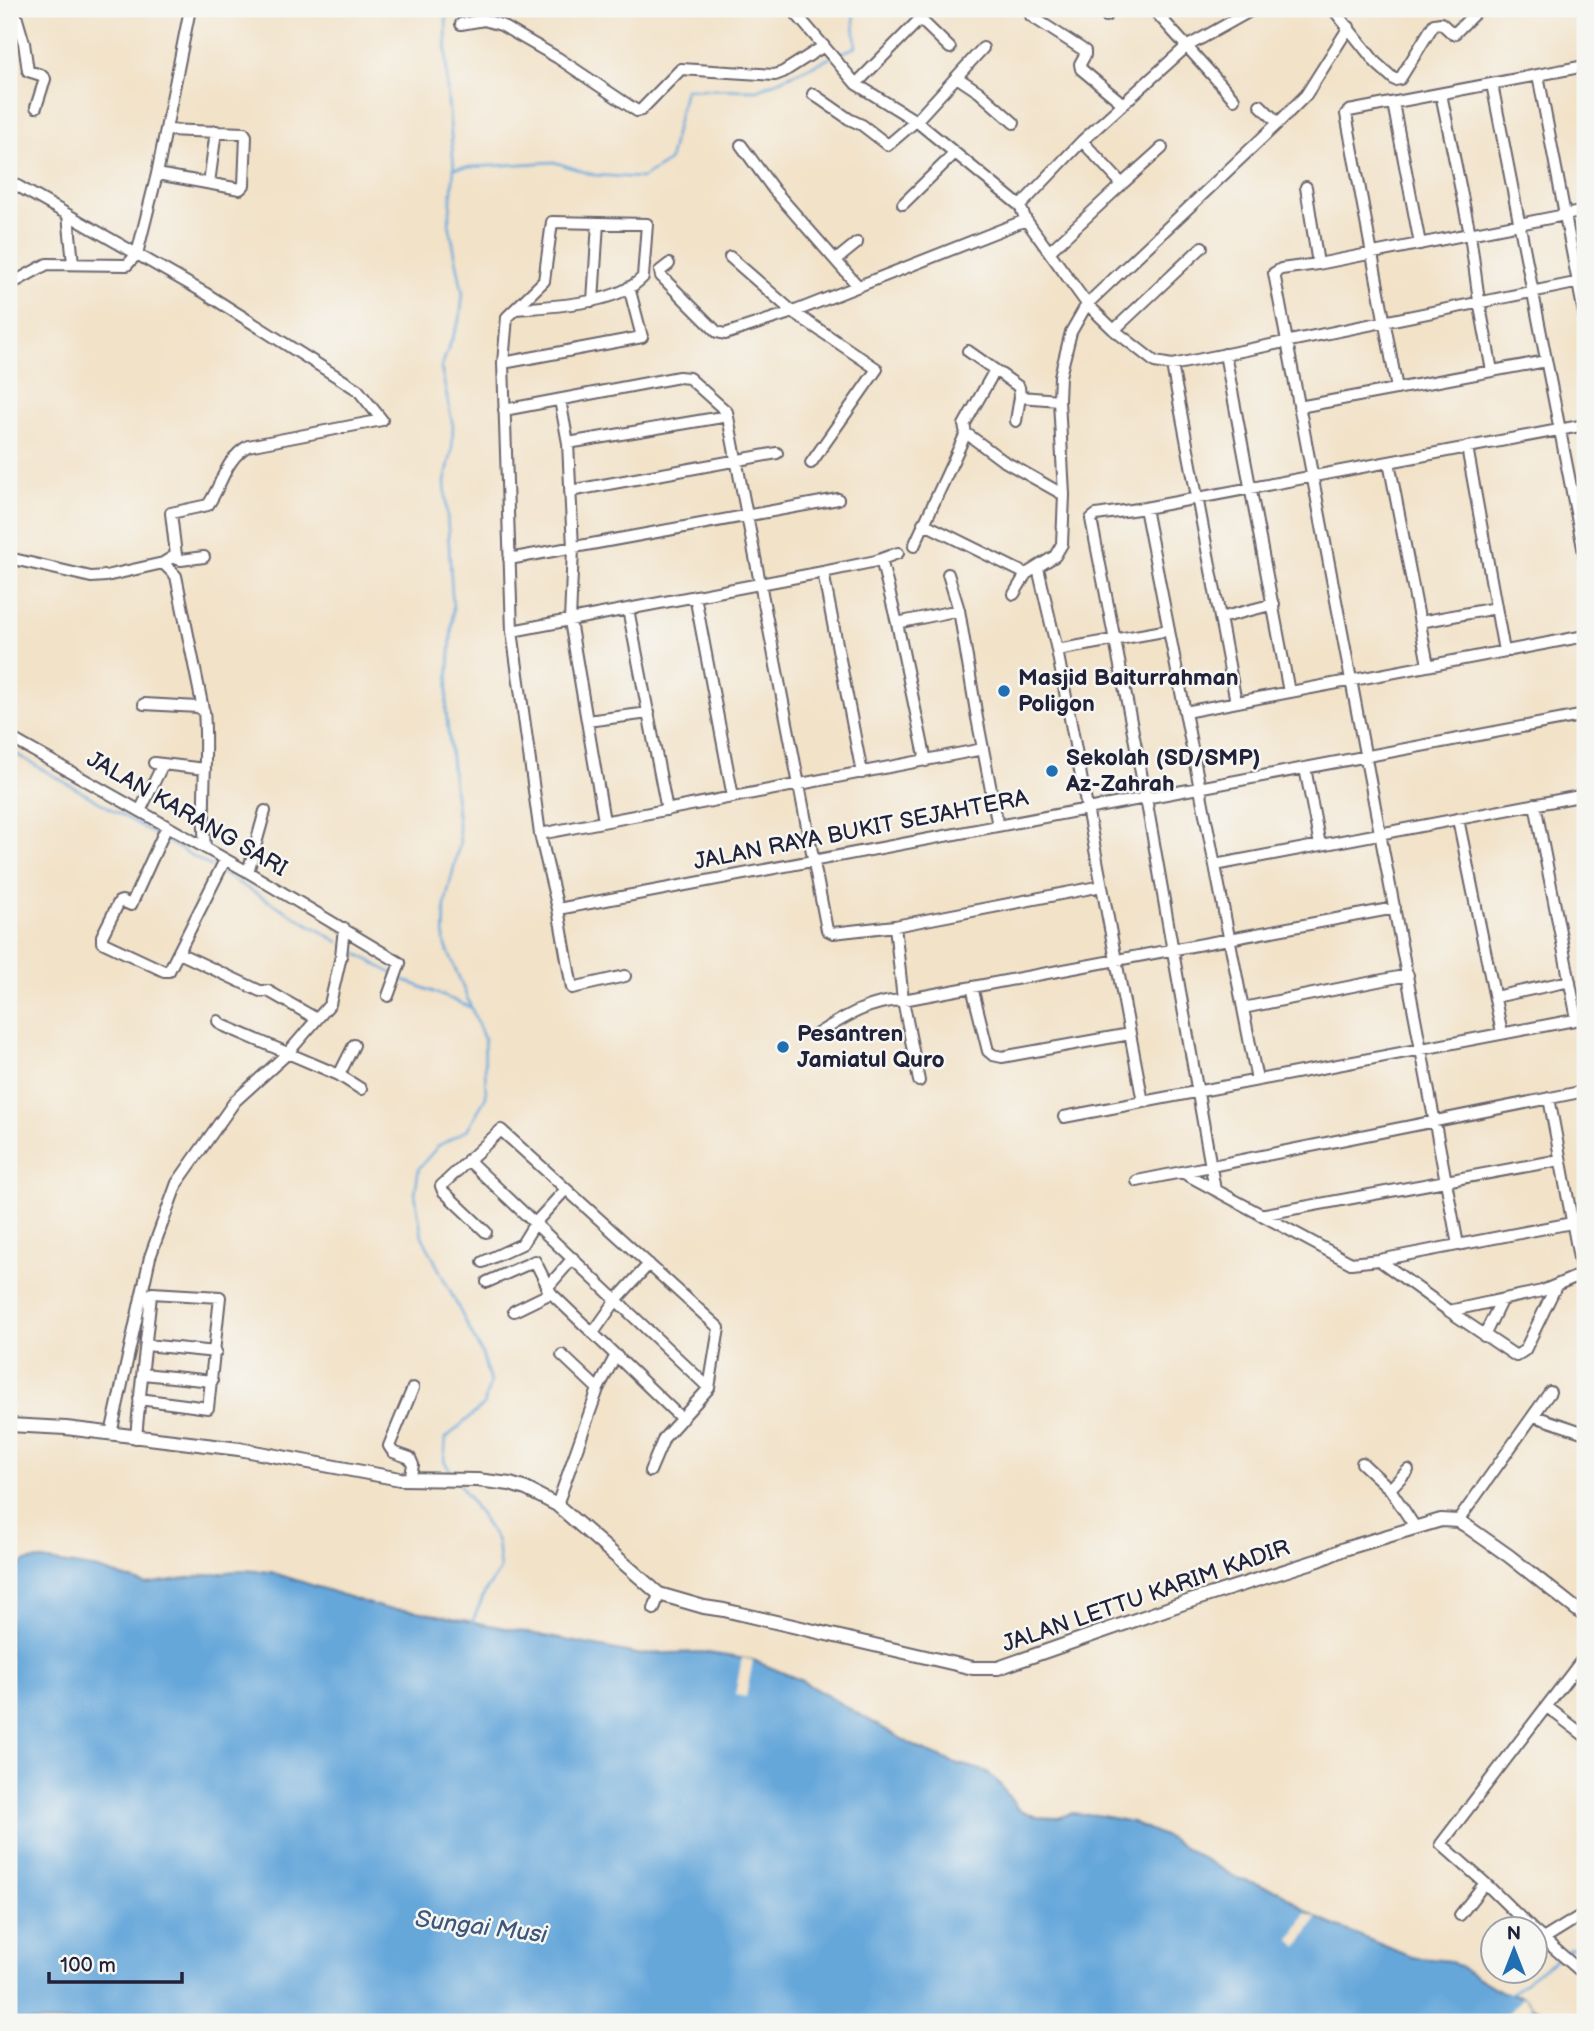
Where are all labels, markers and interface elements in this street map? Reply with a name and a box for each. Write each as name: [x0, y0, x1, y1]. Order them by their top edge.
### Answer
place label: Masjid Baiturrahman Poligon: [1018, 664, 1239, 718]
marker: Masjid Baiturrahman Poligon: [996, 683, 1012, 699]
place label: Sekolah (SD/SMP) Az-Zahrah: [1065, 744, 1261, 798]
street label: JALAN KARANG SARI: [82, 745, 292, 883]
marker: Sekolah (SD/SMP) Az-Zahrah: [1044, 763, 1060, 779]
street label: JALAN RAYA BUKIT SEJAHTERA: [691, 784, 1032, 876]
place label: Pesantren Jamiatul Quro: [797, 1020, 945, 1074]
marker: Pesantren Jamiatul Quro: [775, 1039, 791, 1055]
street label: JALAN LETTU KARIM KADIR: [998, 1534, 1294, 1658]
water label: Sungai Musi: [413, 1905, 550, 1950]
north arrow: [1478, 1916, 1548, 1986]
text: N: [1507, 1923, 1521, 1946]
scale bar: [49, 1940, 182, 1984]
text: 100 m: [60, 1953, 116, 1978]

